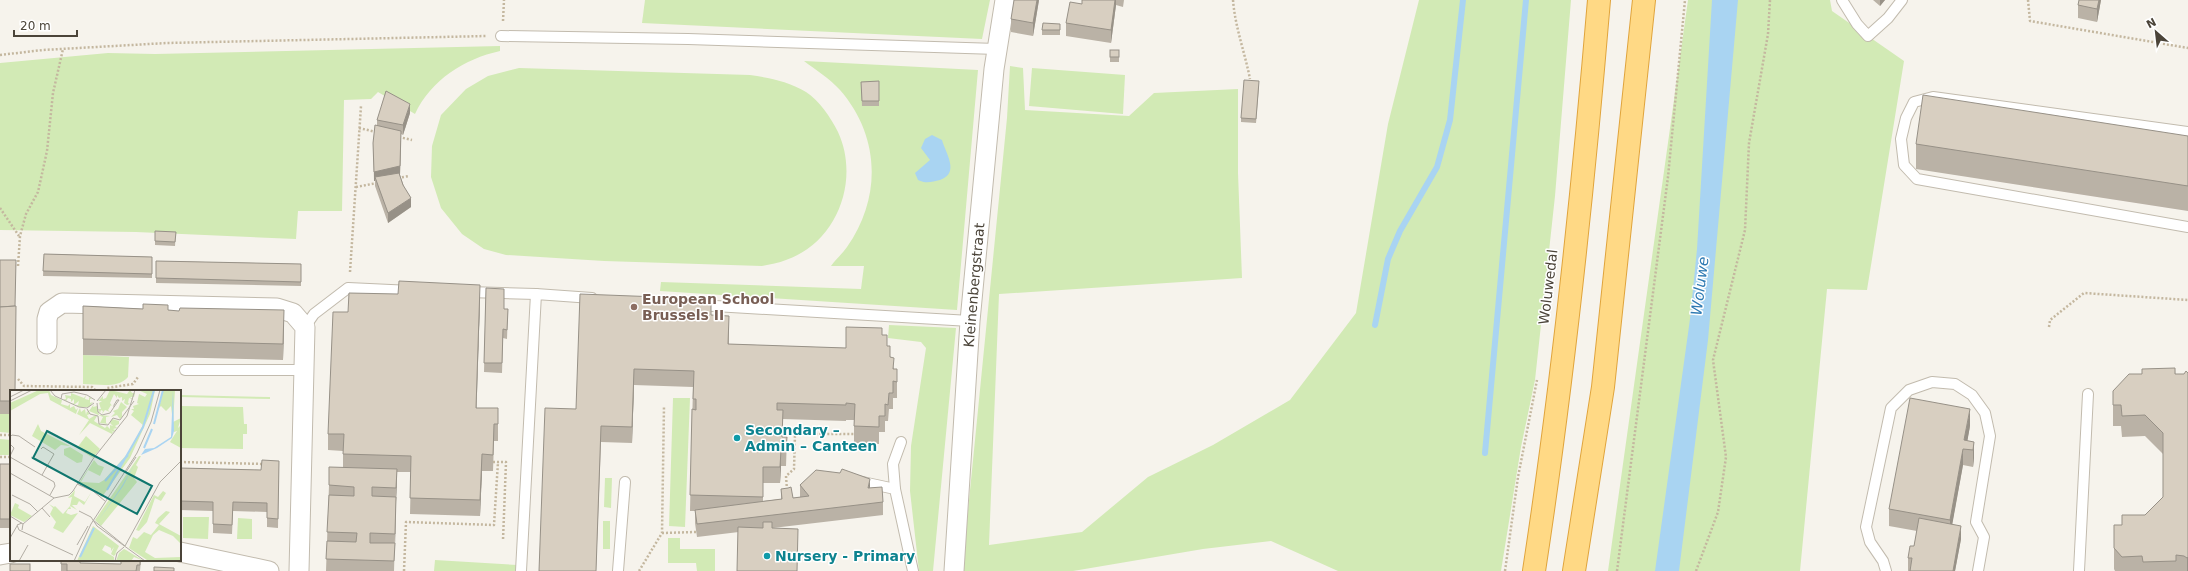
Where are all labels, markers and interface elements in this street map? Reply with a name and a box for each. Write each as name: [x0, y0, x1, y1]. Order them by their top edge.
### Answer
scale bar: [14, 12, 77, 38]
north arrow: [2136, 12, 2176, 52]
text: N: [2144, 16, 2159, 32]
text: 20 m: [20, 19, 51, 33]
street label: Kleinenbergstraat: [961, 222, 987, 348]
street label: Woluwedal: [1535, 248, 1561, 326]
water label: Woluwe: [1687, 256, 1713, 316]
place label: European School Brussels II: [642, 291, 774, 323]
marker: European School Brussels II: [629, 302, 639, 312]
inset map: [10, 390, 181, 561]
place label: Secondary – Admin – Canteen: [745, 422, 877, 454]
marker: Secondary – Admin – Canteen: [732, 433, 742, 443]
place label: Nursery - Primary: [775, 548, 915, 564]
marker: Nursery - Primary: [762, 551, 772, 561]

